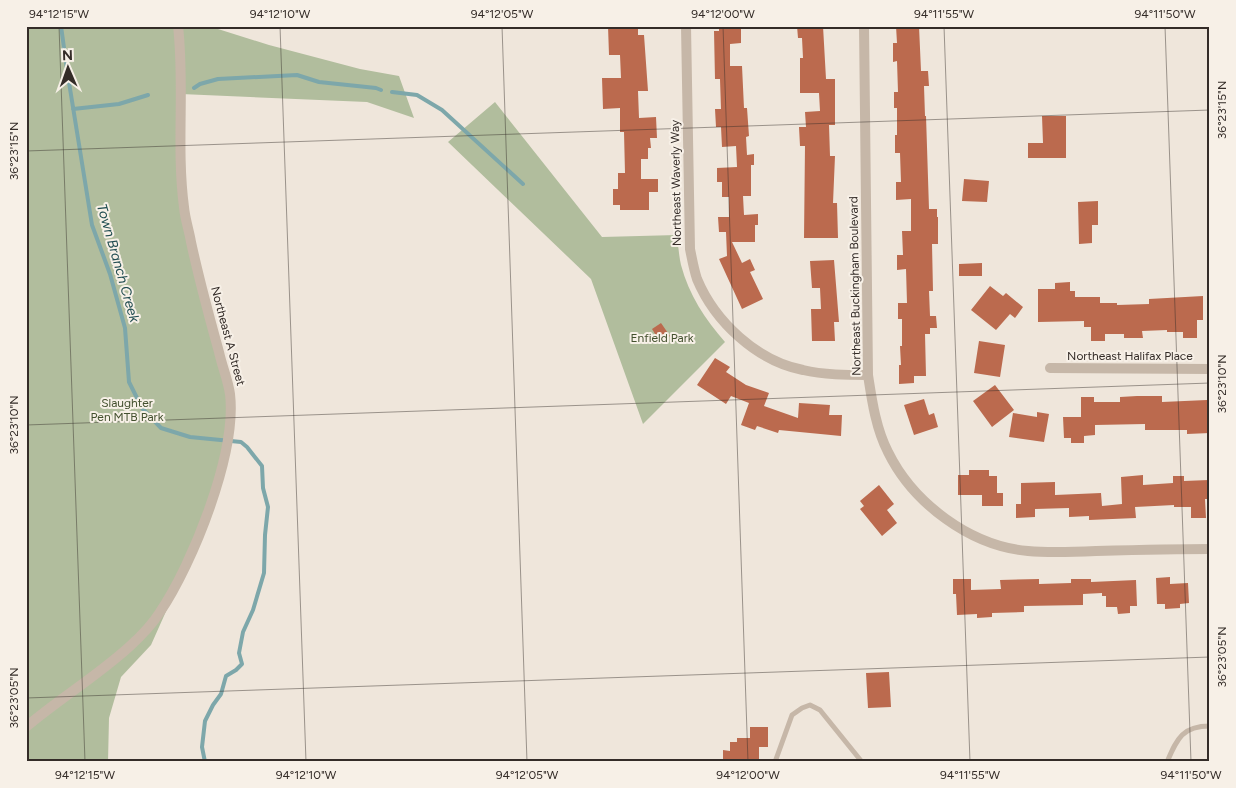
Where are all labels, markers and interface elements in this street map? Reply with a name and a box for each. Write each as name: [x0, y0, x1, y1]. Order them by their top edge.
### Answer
text: 94°12'15"W: [29, 7, 89, 21]
text: 94°12'10"W: [250, 7, 311, 21]
text: 94°12'05"W: [471, 7, 534, 21]
text: 94°12'00"W: [691, 7, 755, 21]
text: 94°11'55"W: [914, 7, 975, 21]
text: 94°11'50"W: [1135, 7, 1196, 21]
north arrow: [42, 42, 92, 92]
text: N: [62, 47, 73, 64]
text: 36°23'15"N: [1215, 81, 1229, 139]
street label: Northeast Waverly Way: [668, 119, 684, 246]
text: 36°23'15"N: [7, 122, 21, 180]
street label: Northeast Buckingham Boulevard: [846, 196, 864, 376]
water label: Town Branch Creek: [93, 202, 143, 325]
street label: Northeast A Street: [208, 285, 248, 388]
park label: Enfield Park: [630, 331, 694, 345]
street label: Northeast Halifax Place: [1067, 349, 1193, 363]
text: 36°23'10"N: [1215, 354, 1229, 414]
text: 36°23'10"N: [7, 395, 21, 455]
park label: Slaughter Pen MTB Park: [91, 396, 164, 424]
text: 36°23'05"N: [1215, 626, 1229, 688]
text: 36°23'05"N: [7, 667, 21, 729]
text: 94°12'15"W: [55, 768, 115, 782]
text: 94°12'10"W: [276, 768, 337, 782]
text: 94°12'05"W: [496, 768, 559, 782]
text: 94°12'00"W: [716, 768, 780, 782]
text: 94°11'55"W: [940, 768, 1001, 782]
text: 94°11'50"W: [1161, 768, 1222, 782]

